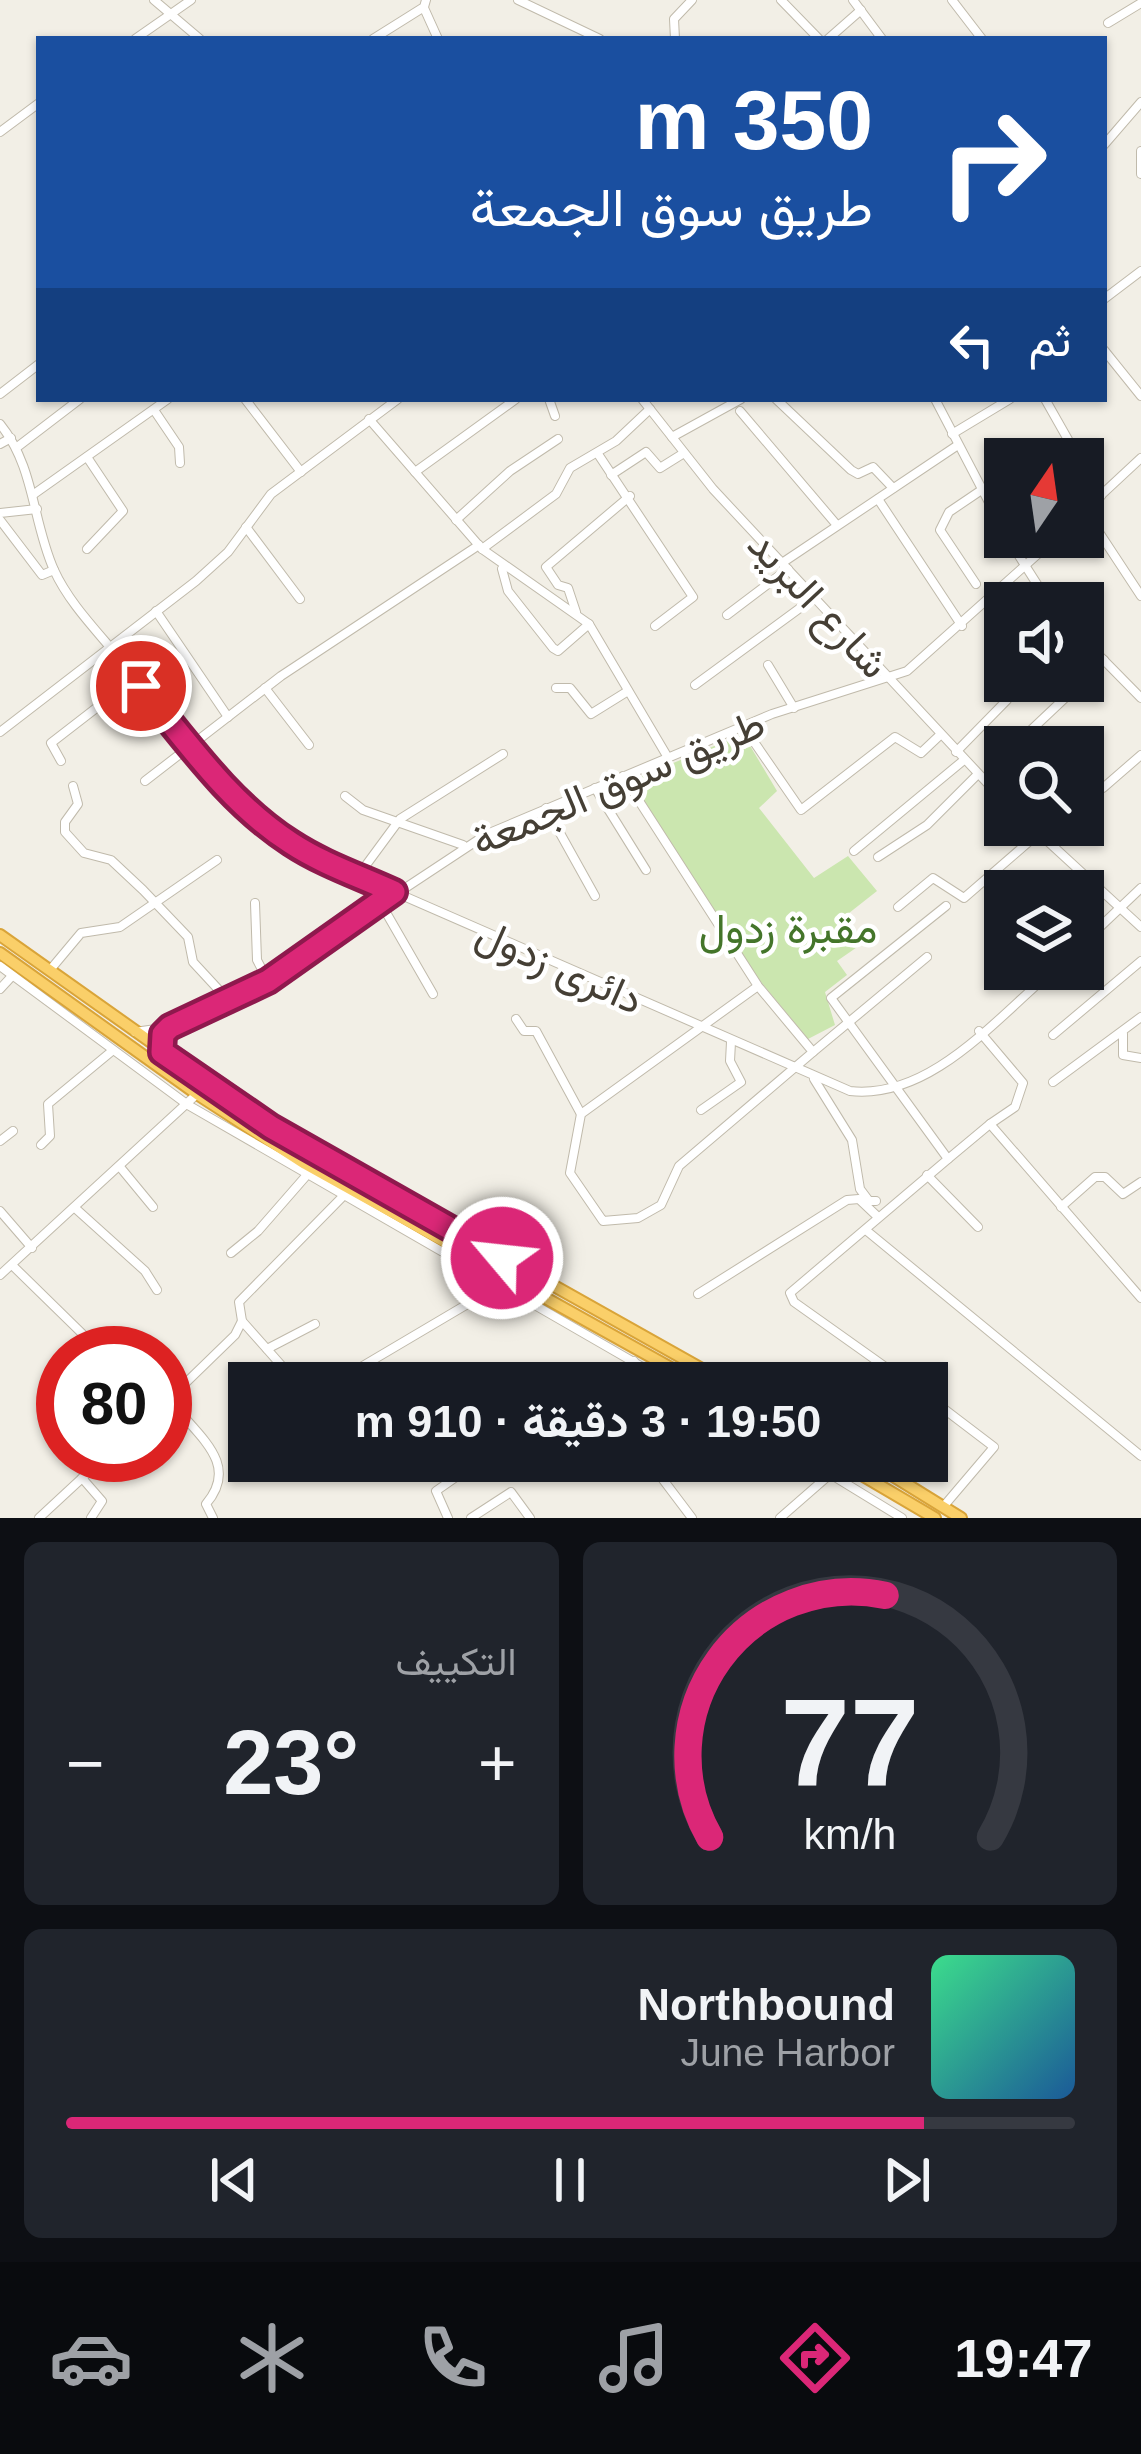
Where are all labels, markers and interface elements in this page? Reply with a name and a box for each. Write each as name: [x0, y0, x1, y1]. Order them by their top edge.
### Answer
text: 350 m: [635, 73, 873, 167]
icon: right: [915, 84, 1071, 240]
text: طريق سوق الجمعة: [470, 177, 873, 237]
icon: left: [939, 312, 1005, 378]
text: ثم: [1029, 315, 1071, 366]
north arrow: [984, 438, 1104, 558]
map controls: [984, 438, 1104, 990]
street label: شارع البريد: [735, 521, 899, 691]
button: sound: [984, 582, 1104, 702]
pin: [90, 635, 192, 737]
icon: arrive: [108, 653, 174, 719]
street label: طريق سوق الجمعة: [464, 699, 773, 868]
button: search: [984, 726, 1104, 846]
button: layers: [984, 870, 1104, 990]
park label: مقبرة زدول: [699, 905, 877, 955]
street label: دائرى زدول: [468, 909, 650, 1026]
position arrow: [439, 1195, 565, 1321]
speed limit sign: 80: [36, 1326, 192, 1482]
text: 19:50 · 3 دقيقة · 910 m: [355, 1396, 821, 1447]
text: التكييف: [396, 1640, 517, 1683]
text: 77: [780, 1673, 919, 1812]
text: 23°: [223, 1713, 359, 1813]
text: −: [66, 1726, 105, 1800]
text: +: [478, 1726, 516, 1800]
text: km/h: [803, 1809, 896, 1857]
text: Northbound: [638, 1979, 895, 2030]
text: June Harbor: [680, 2031, 895, 2074]
icon: previous: [201, 2147, 267, 2213]
icon: pause: [537, 2147, 603, 2213]
icon: next: [874, 2147, 940, 2213]
icon: car: [49, 2316, 133, 2400]
icon: climate: [230, 2316, 314, 2400]
icon: phone: [411, 2316, 495, 2400]
icon: music: [592, 2316, 676, 2400]
icon: directions: [773, 2316, 857, 2400]
text: 19:47: [954, 2328, 1092, 2388]

